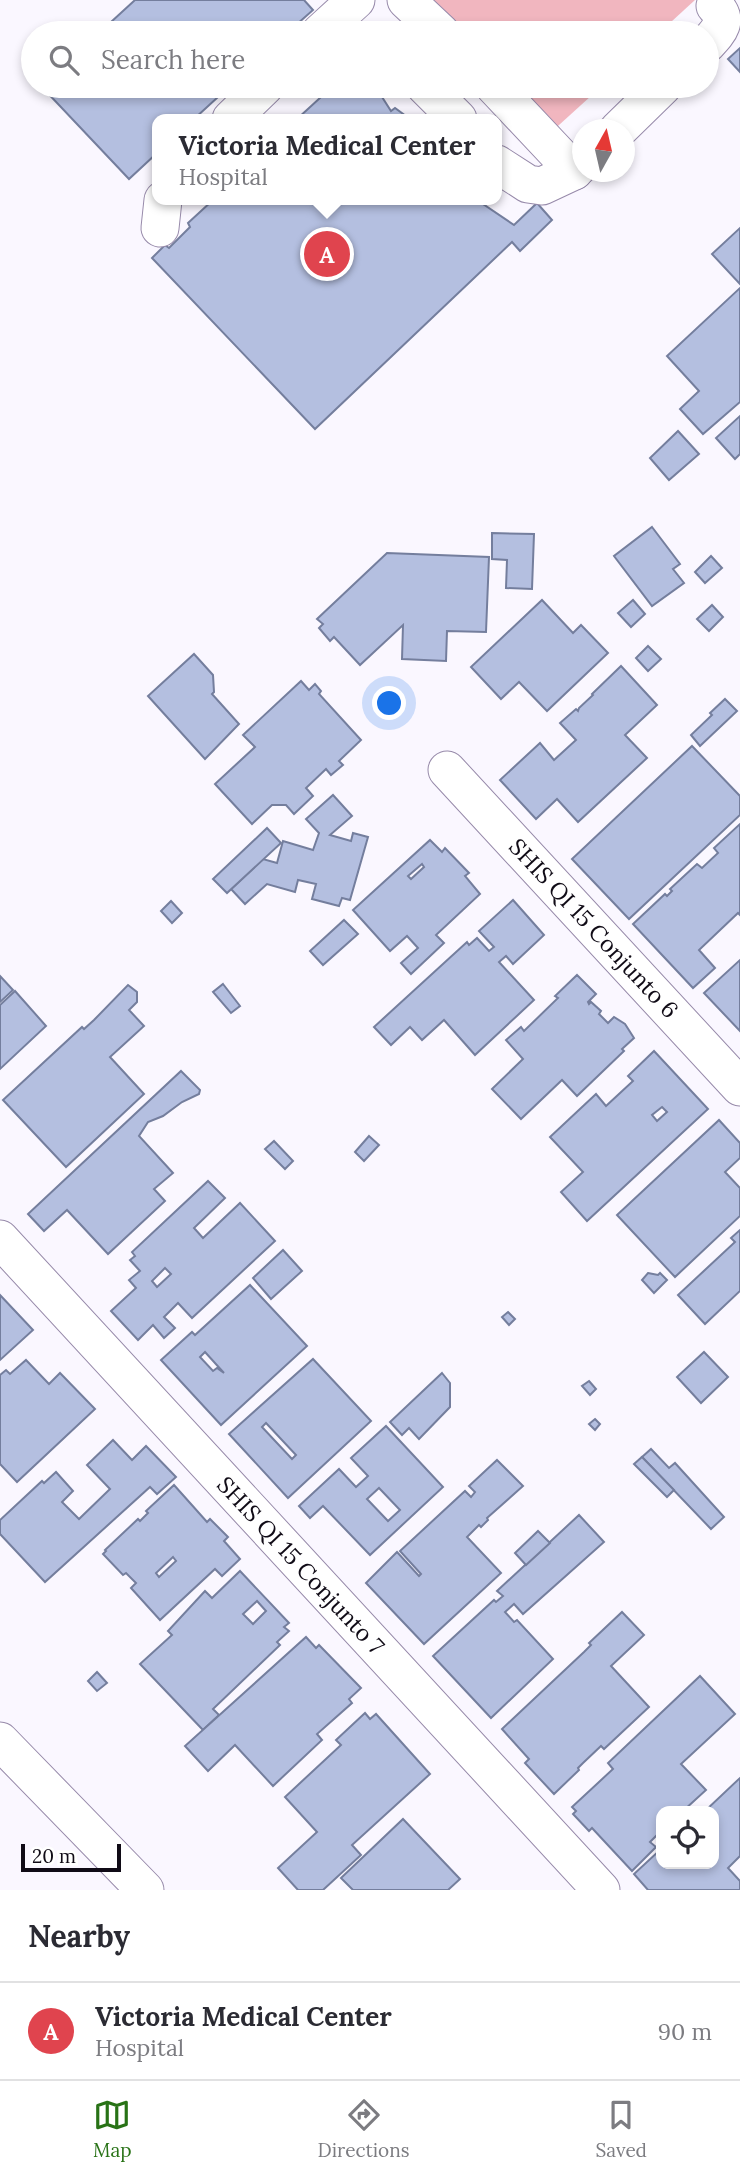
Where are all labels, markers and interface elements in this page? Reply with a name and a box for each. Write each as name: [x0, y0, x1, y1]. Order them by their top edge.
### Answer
search box: [21, 21, 719, 98]
icon: search: [45, 41, 83, 79]
text: Search here: [101, 43, 245, 76]
popup: [152, 114, 502, 205]
north arrow: [572, 119, 635, 182]
text: Victoria Medical Center: [179, 129, 475, 162]
text: Hospital: [179, 162, 268, 191]
pin: A: [304, 228, 350, 280]
your location: [372, 686, 406, 720]
street label: SHIS QI 15 Conjunto 6: [503, 832, 685, 1024]
street label: SHIS QI 15 Conjunto 7: [211, 1470, 391, 1660]
map controls: [656, 1806, 719, 1869]
button: locate: [656, 1806, 719, 1869]
scale bar: [21, 1841, 121, 1873]
text: 20 m: [32, 1844, 76, 1868]
text: Nearby: [28, 1917, 130, 1955]
text: Victoria Medical Center: [95, 2000, 392, 2033]
text: A: [43, 2017, 59, 2046]
text: 90 m: [658, 2017, 712, 2046]
text: Hospital: [95, 2033, 184, 2062]
tab: Map: [93, 2096, 132, 2162]
tab: Directions: [318, 2096, 410, 2162]
tab: Saved: [596, 2096, 647, 2162]

